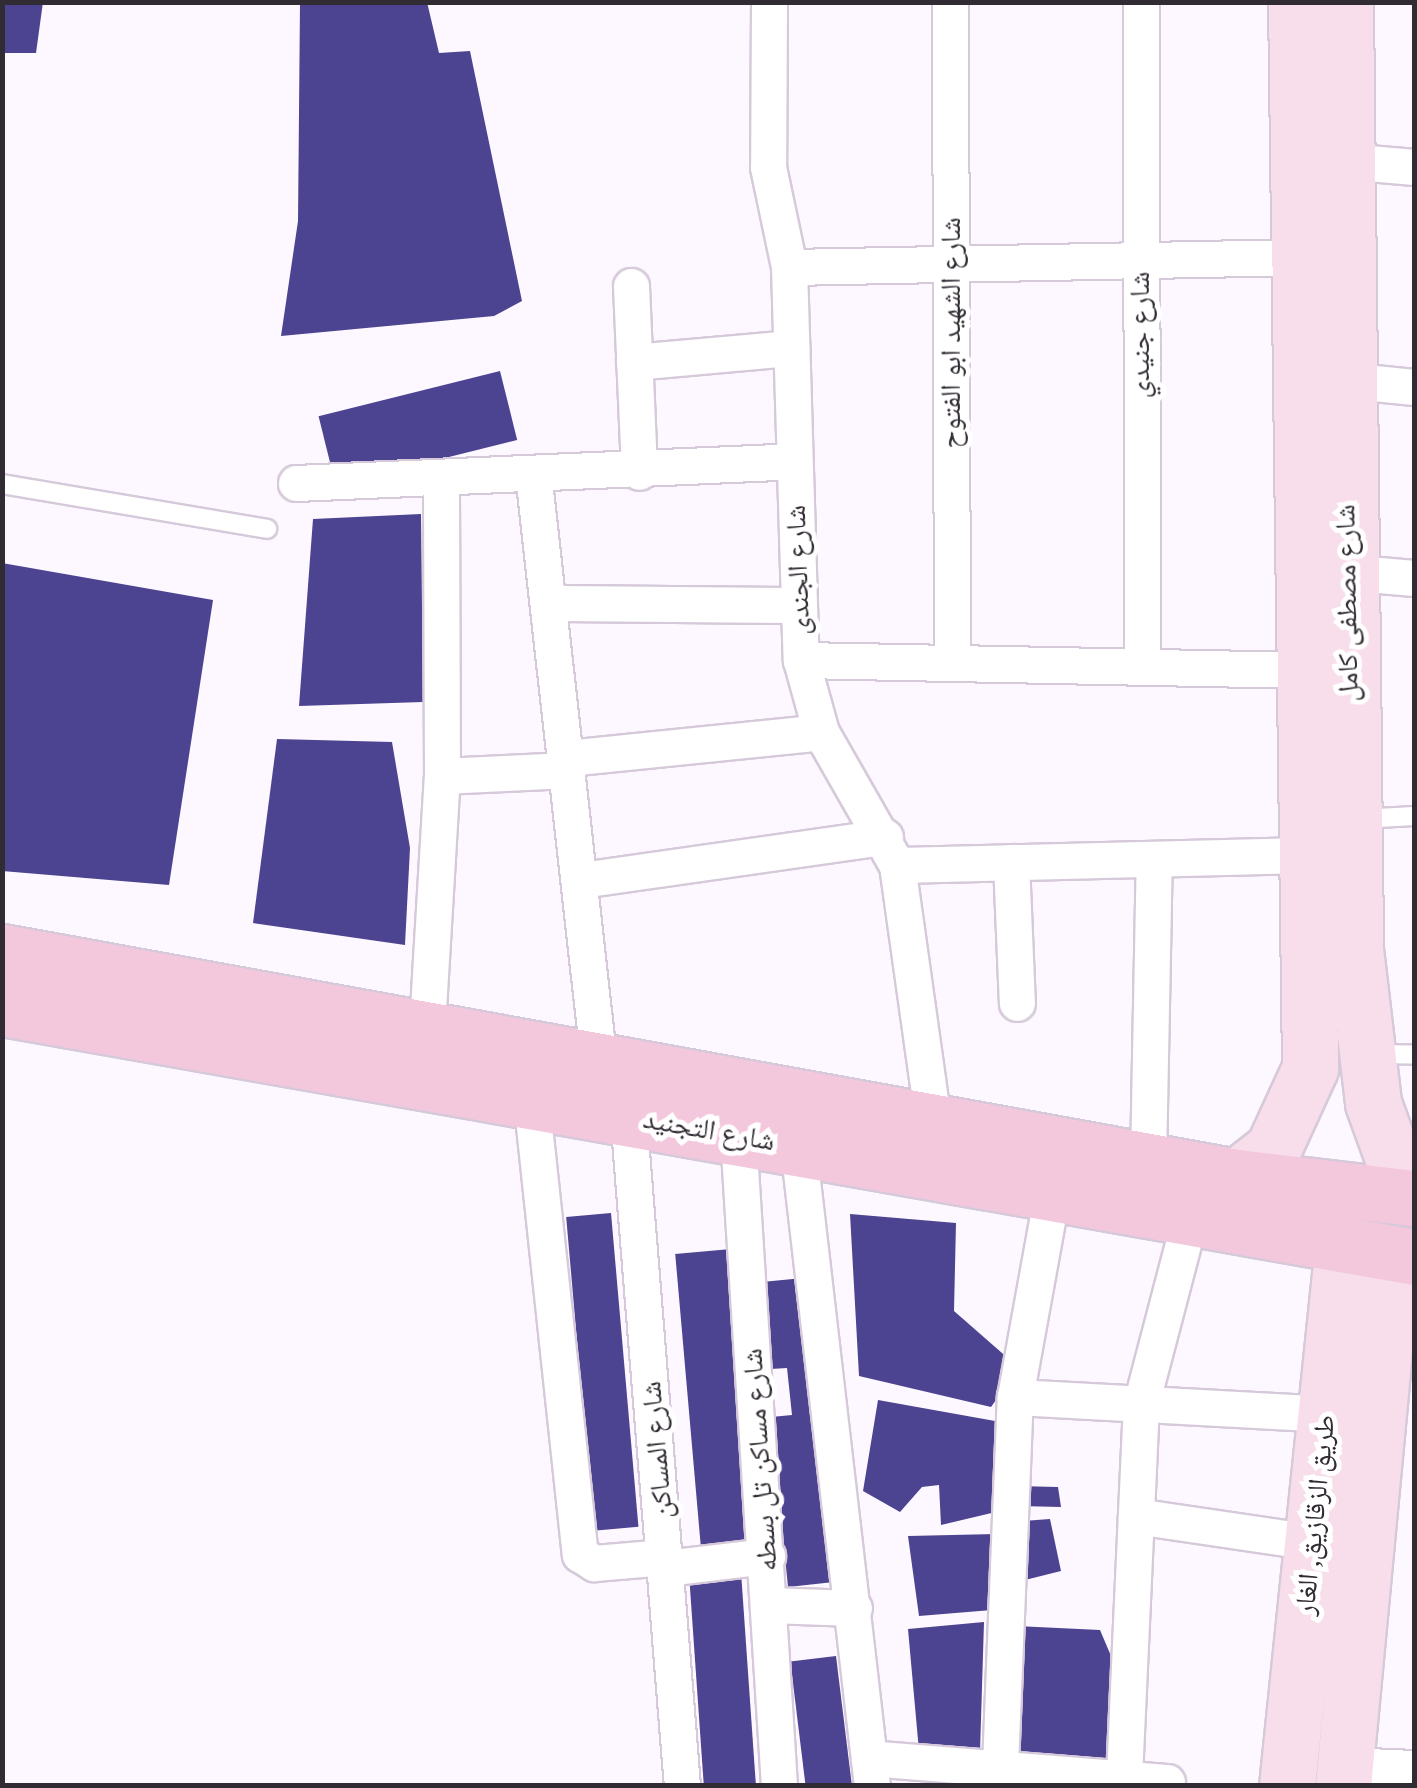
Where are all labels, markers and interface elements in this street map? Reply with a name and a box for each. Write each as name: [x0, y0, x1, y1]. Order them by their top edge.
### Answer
street label: شارع الشهيد ابو الفتوح: [934, 217, 968, 449]
street label: شارع جنيدي: [1123, 272, 1157, 398]
street label: شارع الجندى: [779, 504, 817, 636]
street label: شارع مصطفى كامل: [1328, 504, 1366, 702]
street label: شارع التجنيد: [641, 1102, 777, 1158]
street label: شارع مساكن تل بسطه: [735, 1347, 785, 1573]
street label: شارع المساكن: [634, 1380, 680, 1520]
street label: طريق الزقازيق, الغار: [1288, 1413, 1342, 1617]

